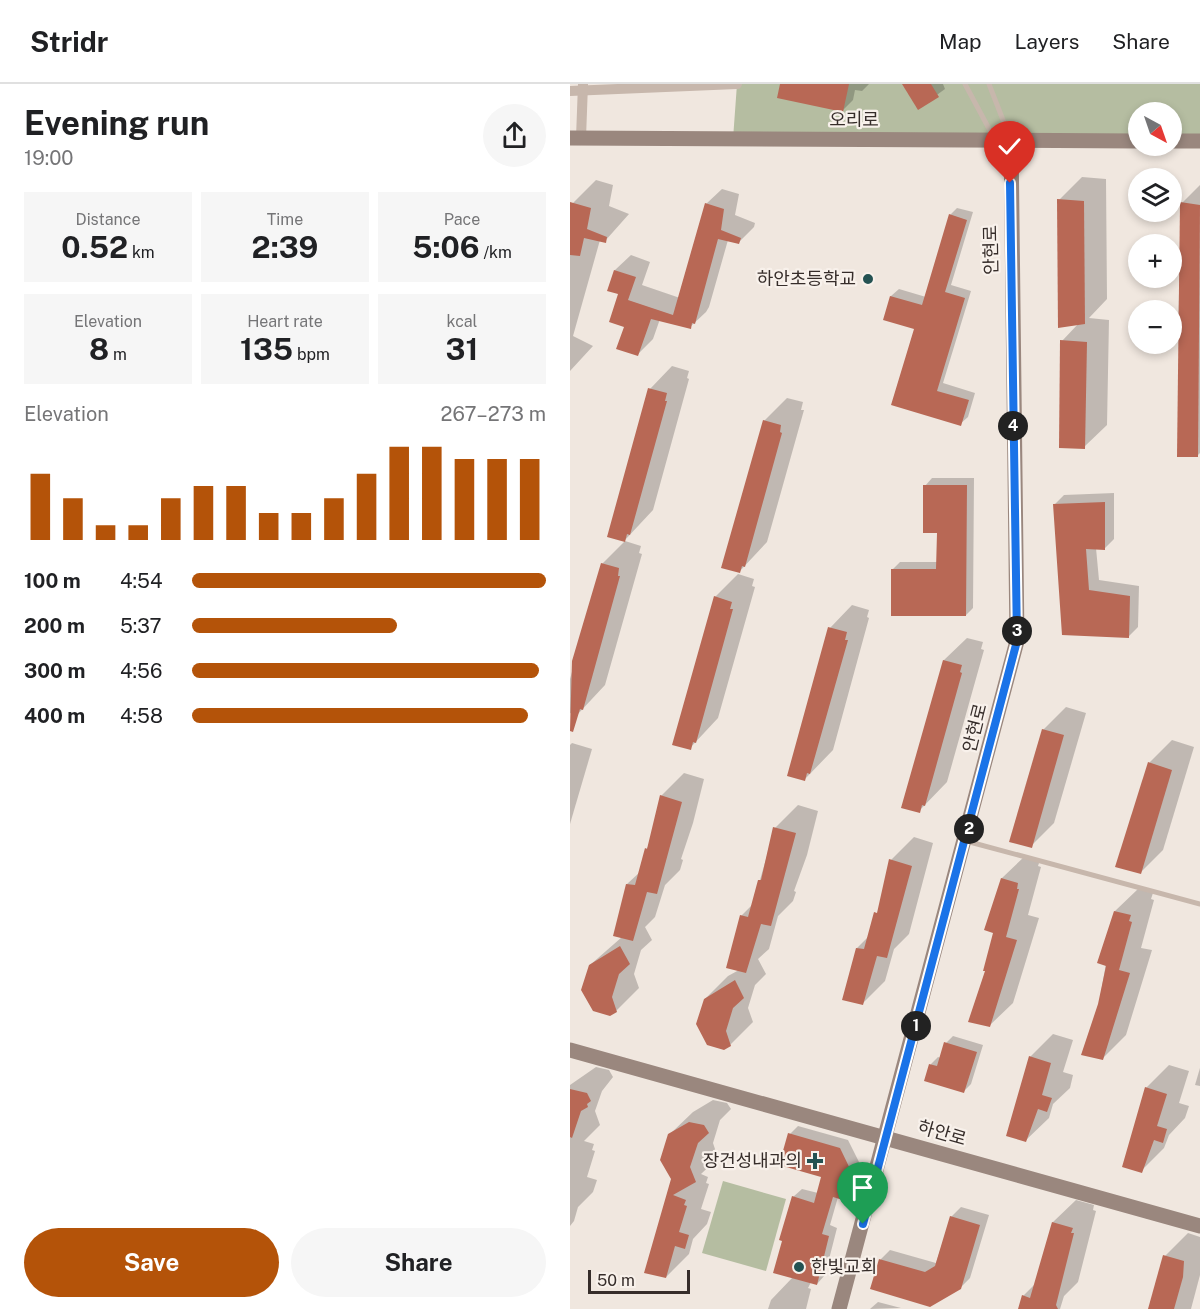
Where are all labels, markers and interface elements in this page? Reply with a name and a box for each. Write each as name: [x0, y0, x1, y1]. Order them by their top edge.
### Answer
text: Stridr: [30, 25, 108, 58]
text: Map: [939, 29, 982, 54]
text: Layers: [1015, 29, 1079, 54]
text: Share: [1112, 29, 1170, 54]
north arrow: [1128, 102, 1182, 156]
map controls: [1128, 102, 1182, 354]
text: Evening run: [24, 104, 209, 142]
button: share: [483, 104, 546, 167]
street label: 오리로: [829, 109, 879, 130]
pin: [984, 121, 1035, 183]
icon: check: [993, 130, 1026, 163]
text: 19:00: [24, 146, 74, 170]
button: layers: [1128, 168, 1182, 222]
text: Distance: [76, 210, 140, 229]
text: Time: [267, 210, 303, 229]
text: Pace: [444, 210, 480, 229]
street label: 안현로: [980, 225, 1001, 275]
text: 0.52: [61, 229, 128, 265]
text: 2:39: [252, 229, 318, 265]
text: 5:06: [412, 229, 480, 265]
button: +: [1128, 234, 1182, 288]
text: km: [128, 243, 155, 262]
text: /km: [480, 243, 512, 262]
place label: 하안초등학교: [757, 268, 856, 289]
marker: 하안초등학교: [861, 272, 875, 286]
button: −: [1128, 300, 1182, 354]
text: Elevation: [74, 312, 142, 331]
text: Heart rate: [247, 312, 323, 331]
text: kcal: [447, 312, 477, 331]
text: 8: [89, 331, 109, 367]
text: 135: [240, 331, 293, 367]
text: 31: [446, 331, 478, 367]
text: m: [109, 345, 127, 364]
text: bpm: [293, 345, 330, 364]
text: Elevation: [24, 402, 109, 426]
text: 267–273 m: [441, 402, 546, 426]
pin: 4: [998, 411, 1028, 441]
text: 4: [1008, 416, 1018, 435]
text: 100 m: [24, 569, 81, 593]
text: 4:54: [120, 569, 162, 593]
text: 200 m: [24, 614, 85, 638]
text: 5:37: [120, 614, 162, 638]
pin: 3: [1002, 616, 1032, 646]
text: 3: [1012, 621, 1022, 640]
text: 300 m: [24, 659, 85, 683]
text: 4:56: [120, 659, 162, 683]
street label: 안현로: [958, 701, 991, 755]
text: 400 m: [24, 704, 85, 728]
text: 4:58: [120, 704, 163, 728]
pin: 2: [954, 814, 984, 844]
text: 2: [964, 819, 974, 838]
pin: 1: [901, 1011, 931, 1041]
text: 1: [913, 1016, 919, 1035]
street label: 하안로: [915, 1116, 969, 1149]
place label: 장건성내과의: [703, 1150, 802, 1171]
marker: 장건성내과의: [806, 1152, 824, 1170]
pin: [837, 1162, 888, 1224]
icon: arrive: [846, 1171, 879, 1204]
button: Save: [24, 1228, 279, 1297]
button: Share: [291, 1228, 546, 1297]
place label: 한빛교회: [811, 1256, 877, 1277]
marker: 한빛교회: [792, 1260, 806, 1274]
scale bar: [588, 1267, 690, 1294]
text: 50 m: [597, 1271, 635, 1290]

